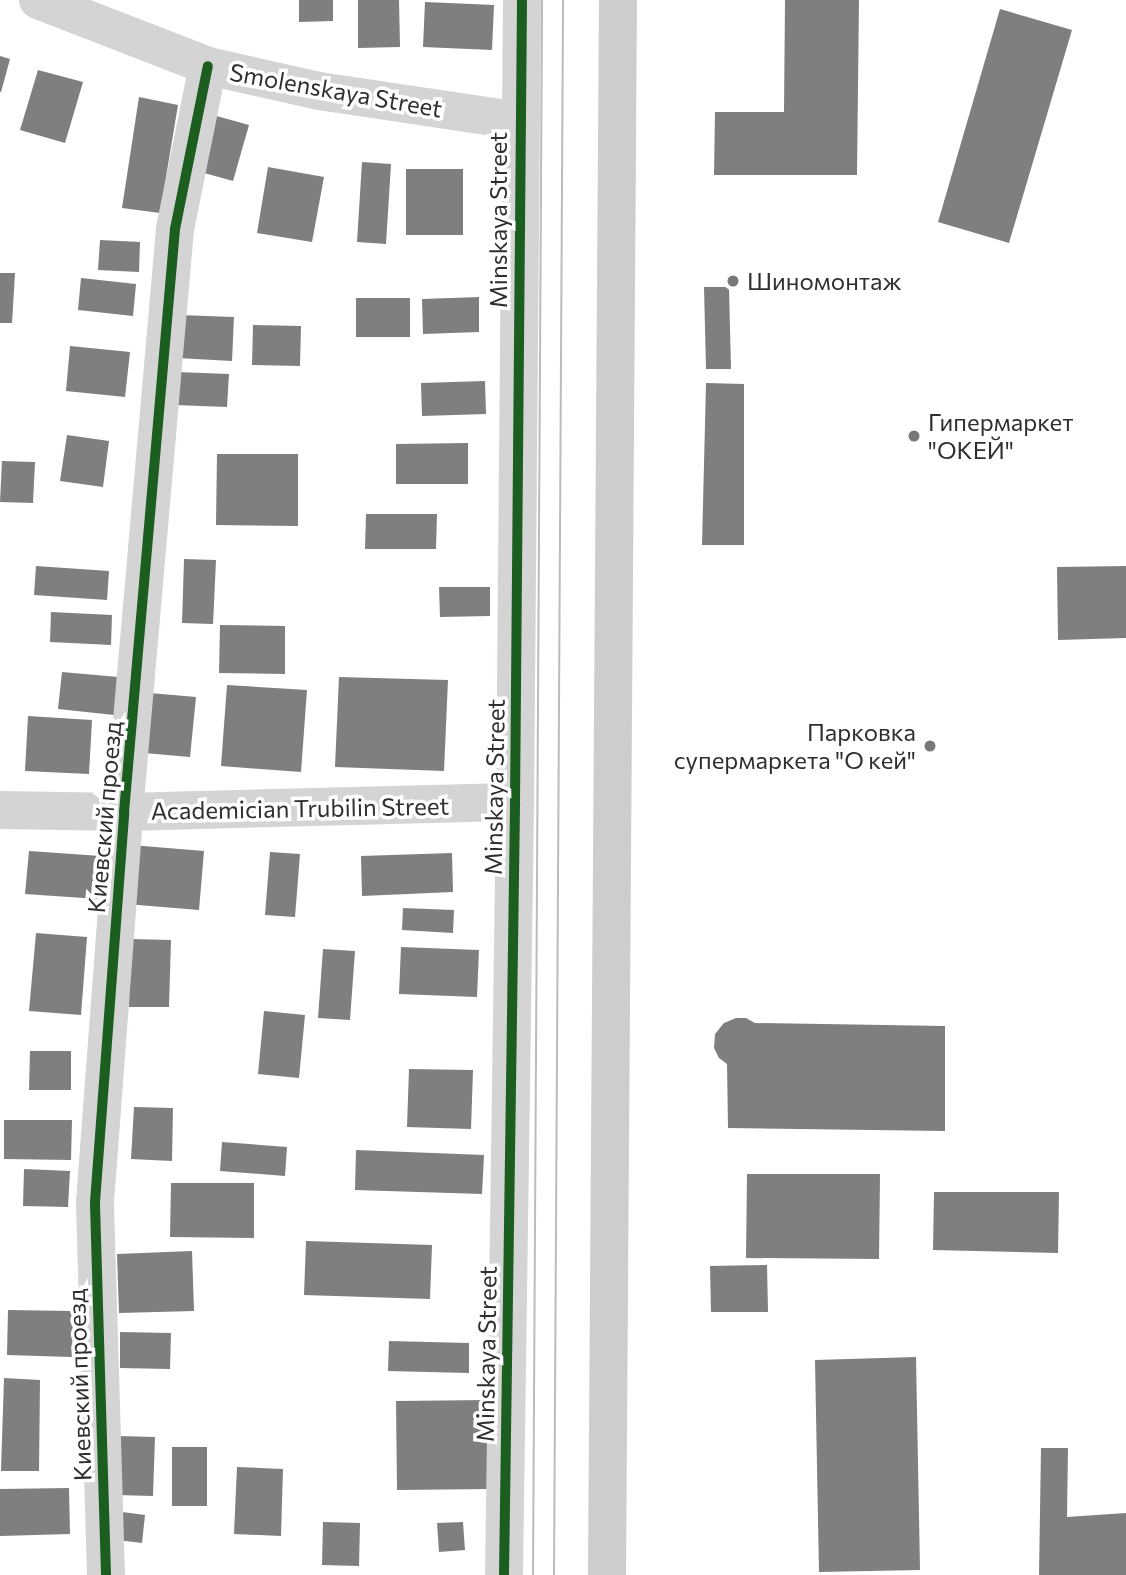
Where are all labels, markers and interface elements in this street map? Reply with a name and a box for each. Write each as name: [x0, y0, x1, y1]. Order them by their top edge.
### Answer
street label: Smolenskaya Street: [228, 57, 444, 123]
street label: Minskaya Street: [484, 132, 512, 308]
place label: Шиномонтаж: [747, 267, 902, 295]
marker: Шиномонтаж: [725, 273, 741, 289]
place label: Гипермаркет "ОКЕЙ": [928, 408, 1073, 464]
marker: Гипермаркет "ОКЕЙ": [906, 428, 922, 444]
street label: Minskaya Street: [478, 699, 510, 875]
place label: Парковка супермаркета "О кей": [674, 718, 916, 774]
street label: Киевский проезд: [81, 720, 127, 914]
marker: Парковка супермаркета "О кей": [922, 738, 938, 754]
street label: Academician Trubilin Street: [151, 791, 449, 825]
street label: Minskaya Street: [470, 1266, 502, 1442]
street label: Киевский проезд: [61, 1288, 97, 1482]

